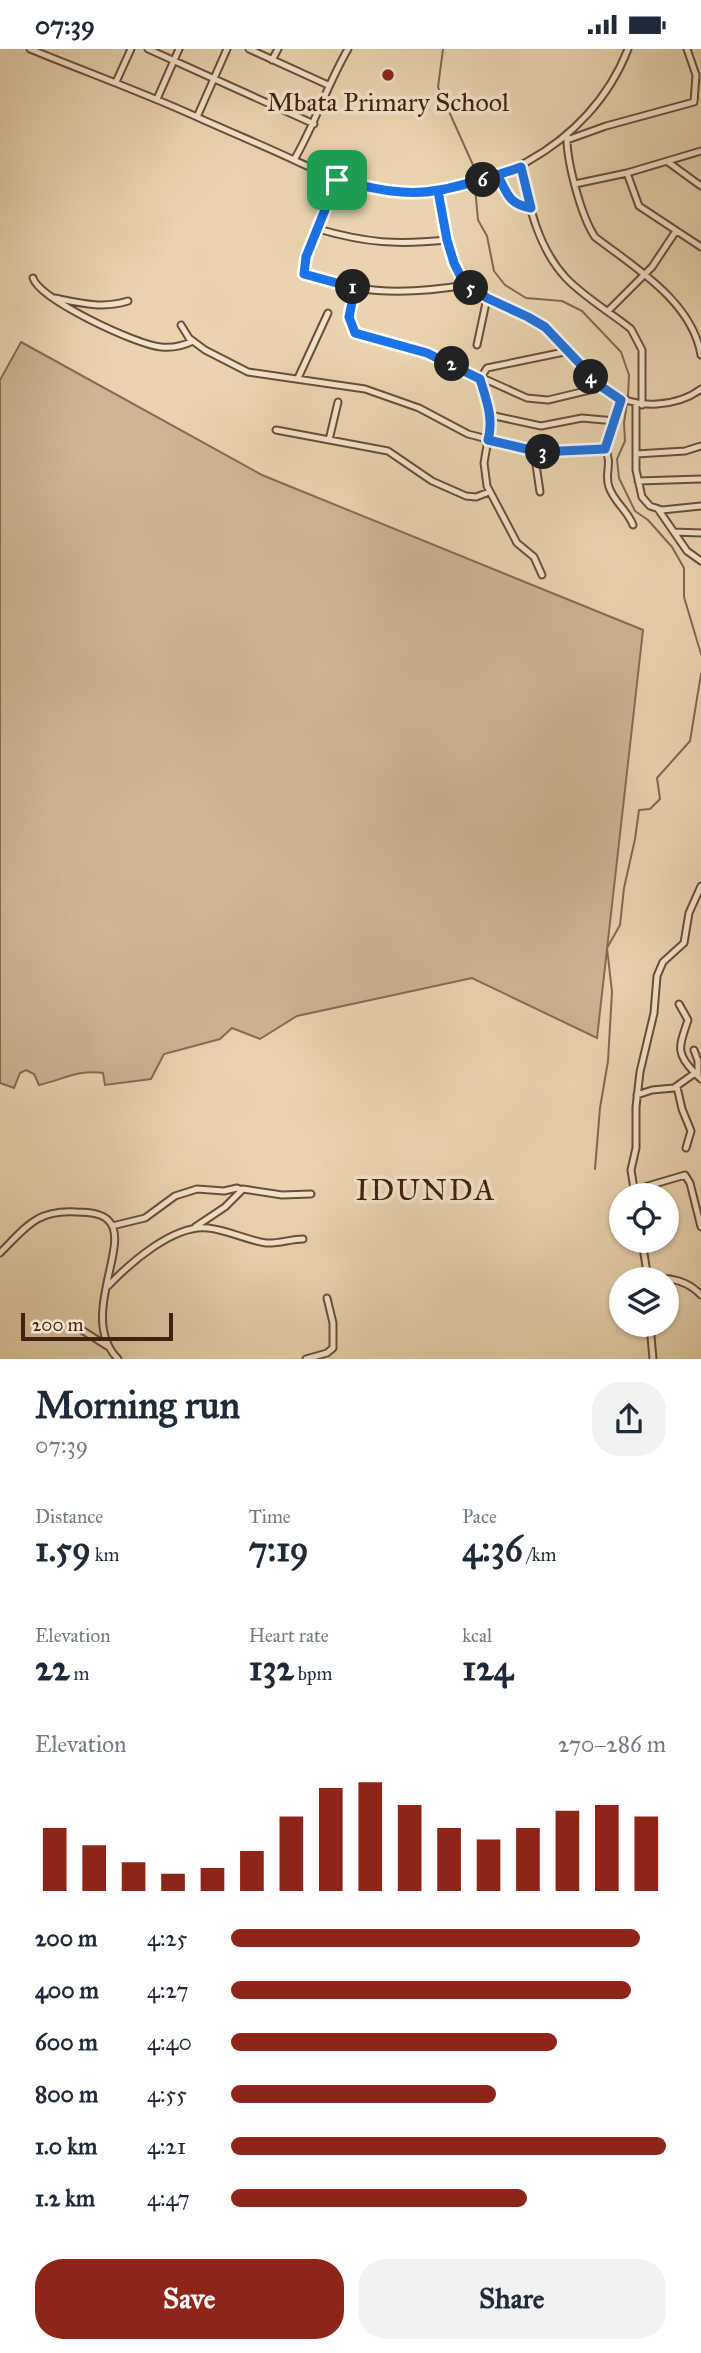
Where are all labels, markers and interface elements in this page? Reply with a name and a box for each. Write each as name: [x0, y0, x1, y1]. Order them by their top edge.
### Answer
text: 07:39: [35, 9, 95, 41]
marker: Mbata Primary School: [380, 67, 396, 83]
place label: Mbata Primary School: [267, 86, 509, 118]
pin: [307, 150, 367, 210]
icon: arrive: [318, 161, 356, 199]
pin: 6: [466, 163, 500, 197]
text: 6: [478, 168, 487, 191]
pin: 1: [336, 269, 370, 305]
pin: 5: [454, 271, 489, 305]
text: 1: [349, 275, 356, 298]
text: 5: [466, 276, 475, 299]
pin: 2: [434, 347, 470, 381]
text: 2: [447, 352, 456, 375]
pin: 4: [574, 359, 608, 395]
text: 4: [585, 365, 596, 388]
pin: 3: [526, 435, 560, 469]
text: 3: [539, 440, 546, 463]
district label: IDUNDA: [356, 1172, 496, 1208]
map controls: [609, 1183, 679, 1337]
button: locate: [609, 1183, 679, 1253]
button: layers: [609, 1267, 679, 1337]
scale bar: [21, 1310, 173, 1342]
text: 200 m: [32, 1313, 84, 1336]
text: Morning run: [35, 1382, 240, 1428]
button: share: [592, 1382, 666, 1456]
text: 07:39: [35, 1431, 88, 1459]
text: Distance: [35, 1505, 103, 1528]
text: Time: [249, 1505, 291, 1528]
text: Pace: [462, 1505, 497, 1528]
text: 1.59: [35, 1528, 91, 1571]
text: 7:19: [249, 1528, 309, 1571]
text: 4:36: [462, 1528, 523, 1571]
text: km: [91, 1543, 120, 1566]
text: /km: [523, 1543, 557, 1566]
text: Elevation: [35, 1624, 110, 1647]
text: Heart rate: [249, 1624, 329, 1647]
text: kcal: [462, 1624, 492, 1647]
text: 22: [35, 1647, 69, 1690]
text: 132: [249, 1647, 294, 1690]
text: 124: [462, 1647, 513, 1690]
text: m: [69, 1662, 89, 1685]
text: bpm: [294, 1662, 332, 1685]
text: Elevation: [35, 1730, 126, 1758]
text: 270–286 m: [558, 1730, 666, 1758]
text: 200 m: [35, 1924, 97, 1952]
text: 4:25: [147, 1924, 187, 1952]
text: 400 m: [35, 1976, 99, 2004]
text: 4:27: [147, 1976, 189, 2004]
text: 600 m: [35, 2028, 98, 2056]
text: 4:40: [147, 2028, 192, 2056]
text: 800 m: [35, 2080, 98, 2108]
text: 4:55: [147, 2080, 187, 2108]
text: 1.0 km: [35, 2132, 97, 2160]
text: 4:21: [147, 2132, 186, 2160]
text: 1.2 km: [35, 2184, 95, 2212]
text: 4:47: [147, 2184, 190, 2212]
button: Save: [35, 2259, 344, 2339]
button: Share: [358, 2259, 666, 2339]

